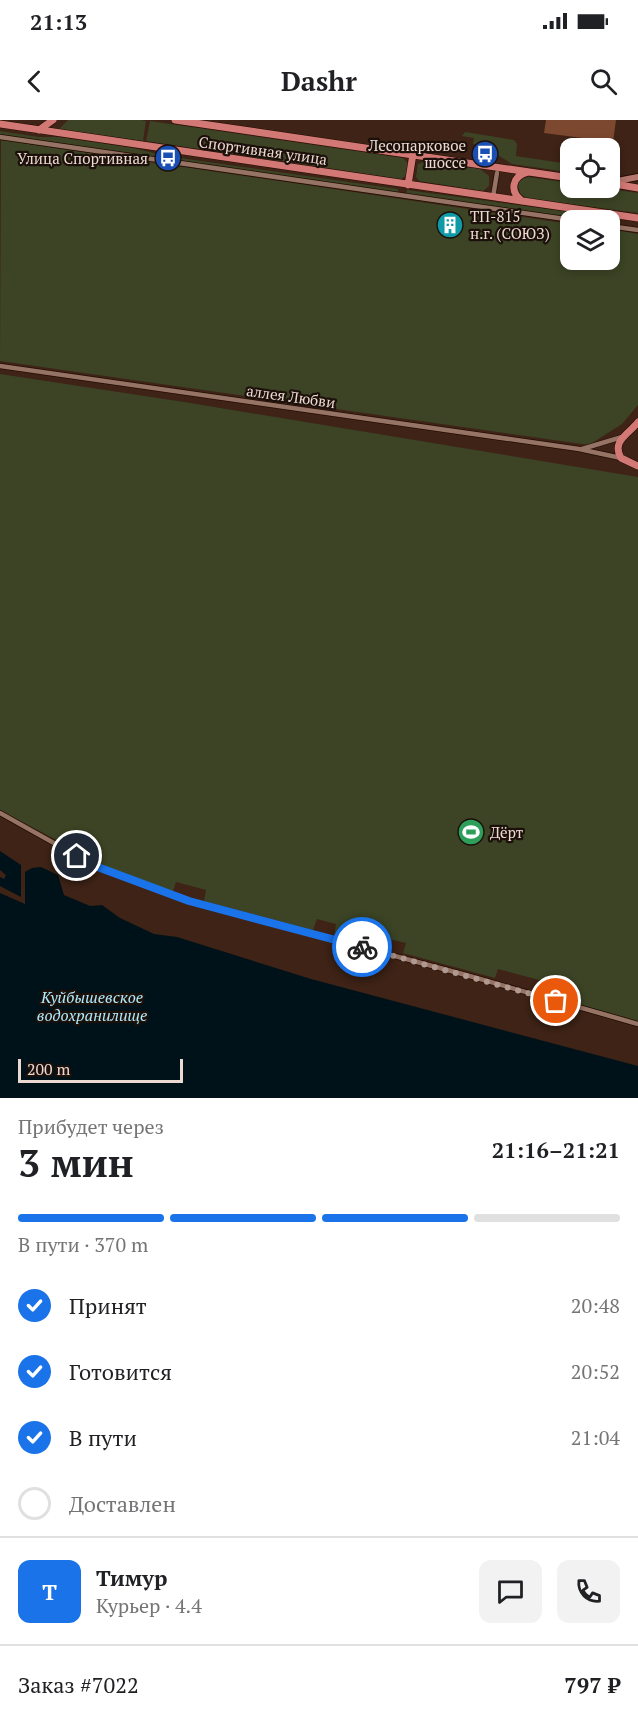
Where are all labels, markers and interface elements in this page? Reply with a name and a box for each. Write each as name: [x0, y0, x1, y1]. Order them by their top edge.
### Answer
text: 21:13: [30, 7, 87, 36]
text: Dashr: [281, 63, 357, 99]
icon: back: [18, 65, 51, 98]
icon: search: [587, 65, 620, 98]
street label: Спортивная улица: [197, 131, 329, 169]
place label: Лесопарковое шоссе: [367, 135, 466, 172]
map controls: [560, 138, 620, 270]
button: locate: [560, 138, 620, 198]
bus stop icon: Лесопарковое шоссе: [470, 139, 500, 169]
bus stop icon: Улица Спортивная: [153, 143, 183, 173]
place label: Улица Спортивная: [17, 148, 148, 168]
place label: ТП-815 н.г. (СОЮЗ): [470, 206, 550, 243]
building icon: ТП-815 н.г. (СОЮЗ): [435, 210, 465, 240]
button: layers: [560, 210, 620, 270]
street label: аллея Любви: [245, 380, 337, 412]
sports icon: Дёрт: [456, 817, 486, 847]
place label: Дёрт: [490, 822, 524, 842]
pin: [51, 830, 102, 881]
icon: home: [60, 839, 93, 872]
courier: [332, 917, 392, 977]
icon: bike: [346, 931, 379, 964]
pin: [530, 975, 581, 1026]
icon: bag: [539, 984, 572, 1017]
water label: Куйбышевское водохранилище: [37, 986, 147, 1026]
scale bar: [18, 1056, 183, 1084]
text: 200 m: [27, 1058, 70, 1080]
text: Прибудет через: [18, 1113, 164, 1140]
text: 21:16–21:21: [492, 1135, 620, 1164]
text: 3 мин: [18, 1136, 134, 1188]
text: В пути · 370 m: [18, 1231, 148, 1258]
icon: check: [18, 1289, 51, 1322]
text: Принят: [69, 1291, 147, 1320]
text: 20:48: [571, 1292, 620, 1319]
icon: check: [18, 1355, 51, 1388]
text: Готовится: [69, 1357, 172, 1386]
text: 20:52: [571, 1358, 620, 1385]
icon: check: [18, 1421, 51, 1454]
text: В пути: [69, 1423, 137, 1452]
text: 21:04: [571, 1424, 620, 1451]
text: Доставлен: [69, 1489, 176, 1518]
button: chat: [479, 1560, 542, 1623]
button: phone: [557, 1560, 620, 1623]
text: Тимур: [96, 1563, 167, 1592]
text: Т: [42, 1577, 57, 1606]
text: Курьер · 4.4: [96, 1592, 202, 1619]
text: Заказ #7022: [18, 1670, 139, 1699]
text: 797 ₽: [564, 1670, 620, 1699]

